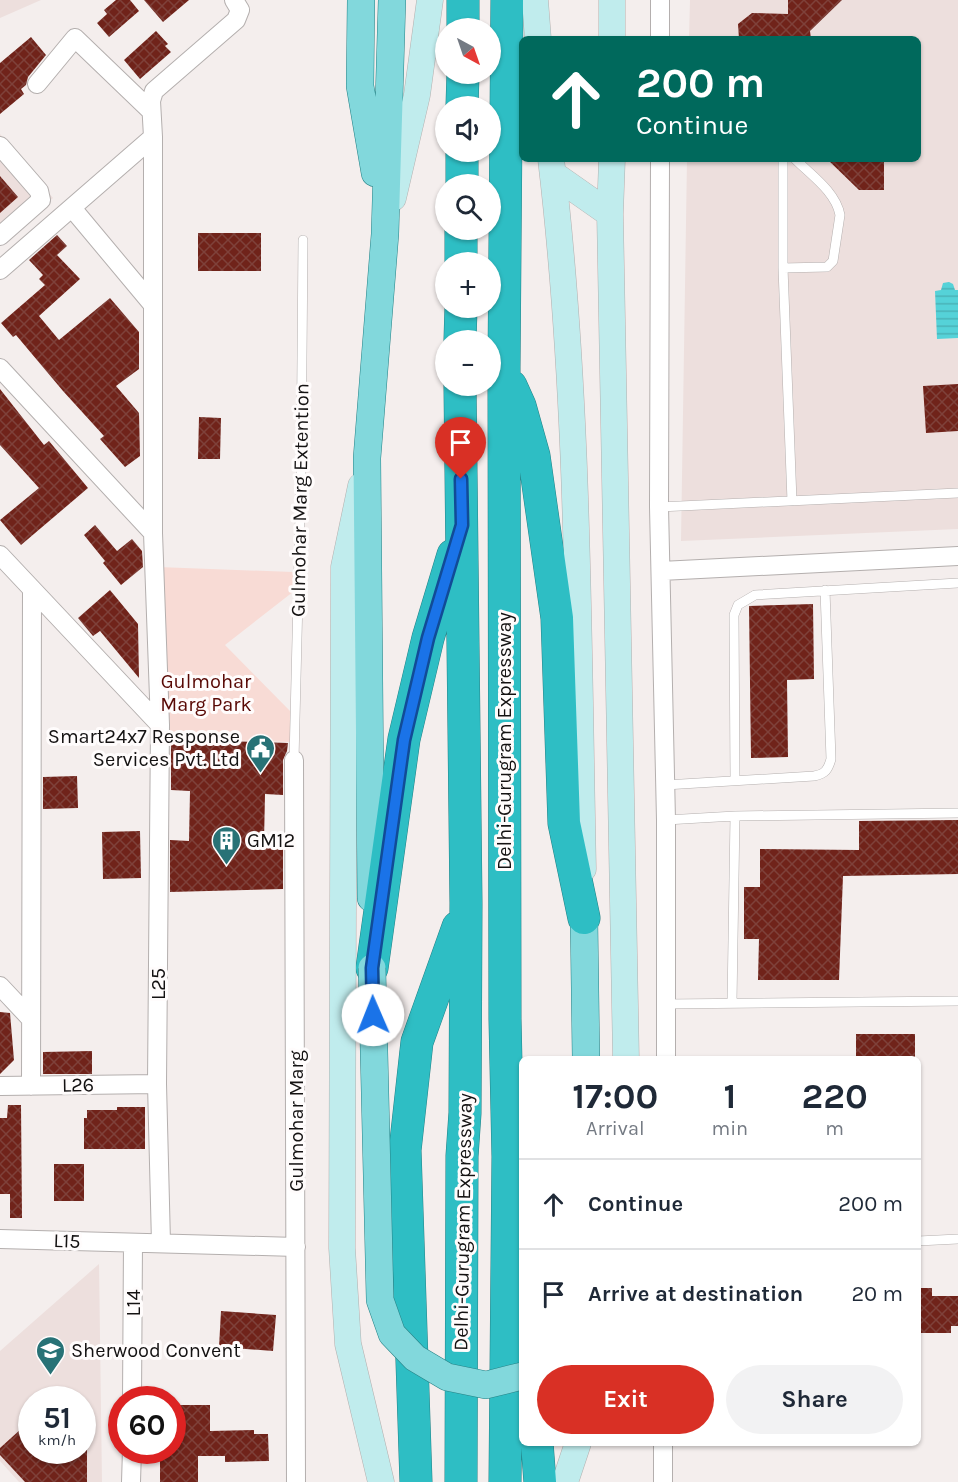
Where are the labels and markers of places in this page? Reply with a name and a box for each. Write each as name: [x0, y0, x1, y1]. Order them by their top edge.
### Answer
pin: [435, 417, 486, 479]
place label: Smart24x7 Response Services Pvt. Ltd: [48, 725, 240, 771]
public building icon: Smart24x7 Response Services Pvt. Ltd: [245, 732, 277, 774]
building icon: GM12: [210, 824, 242, 866]
place label: GM12: [247, 829, 295, 852]
school or university icon: Sherwood Convent: [34, 1334, 66, 1376]
place label: Sherwood Convent: [71, 1339, 241, 1362]

